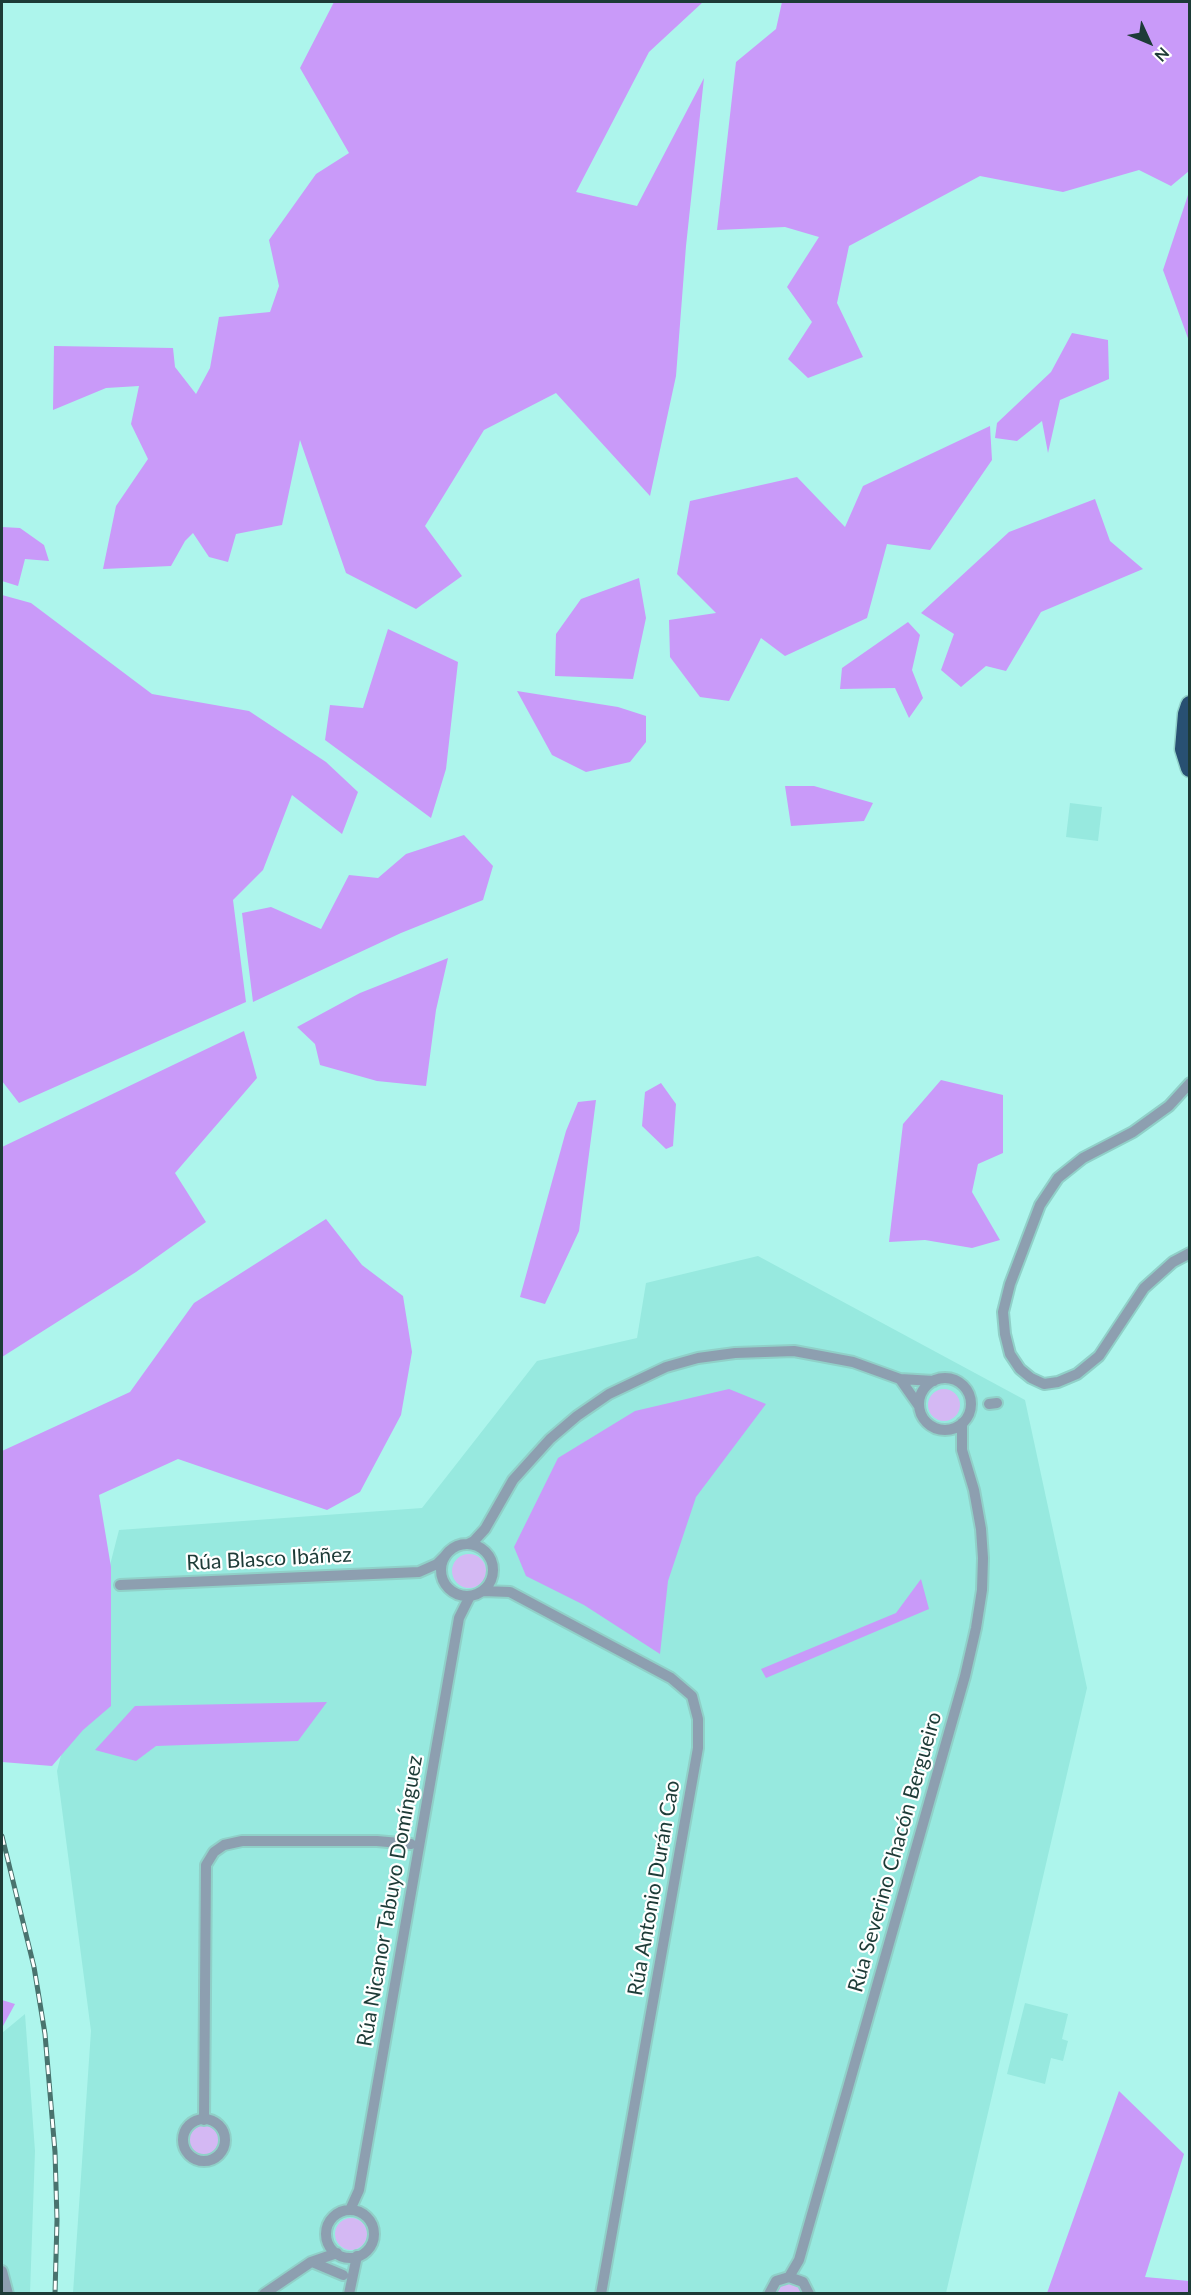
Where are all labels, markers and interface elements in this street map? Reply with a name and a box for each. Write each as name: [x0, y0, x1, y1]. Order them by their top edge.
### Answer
north arrow: [1119, 12, 1179, 72]
text: N: [1151, 44, 1173, 66]
street label: Rúa Blasco Ibáñez: [186, 1542, 352, 1576]
street label: Rúa Severino Chacón Bergueiro: [843, 1709, 947, 1995]
street label: Rúa Nicanor Tabuyo Domínguez: [352, 1754, 428, 2048]
street label: Rúa Antonio Durán Cao: [623, 1778, 685, 1998]

